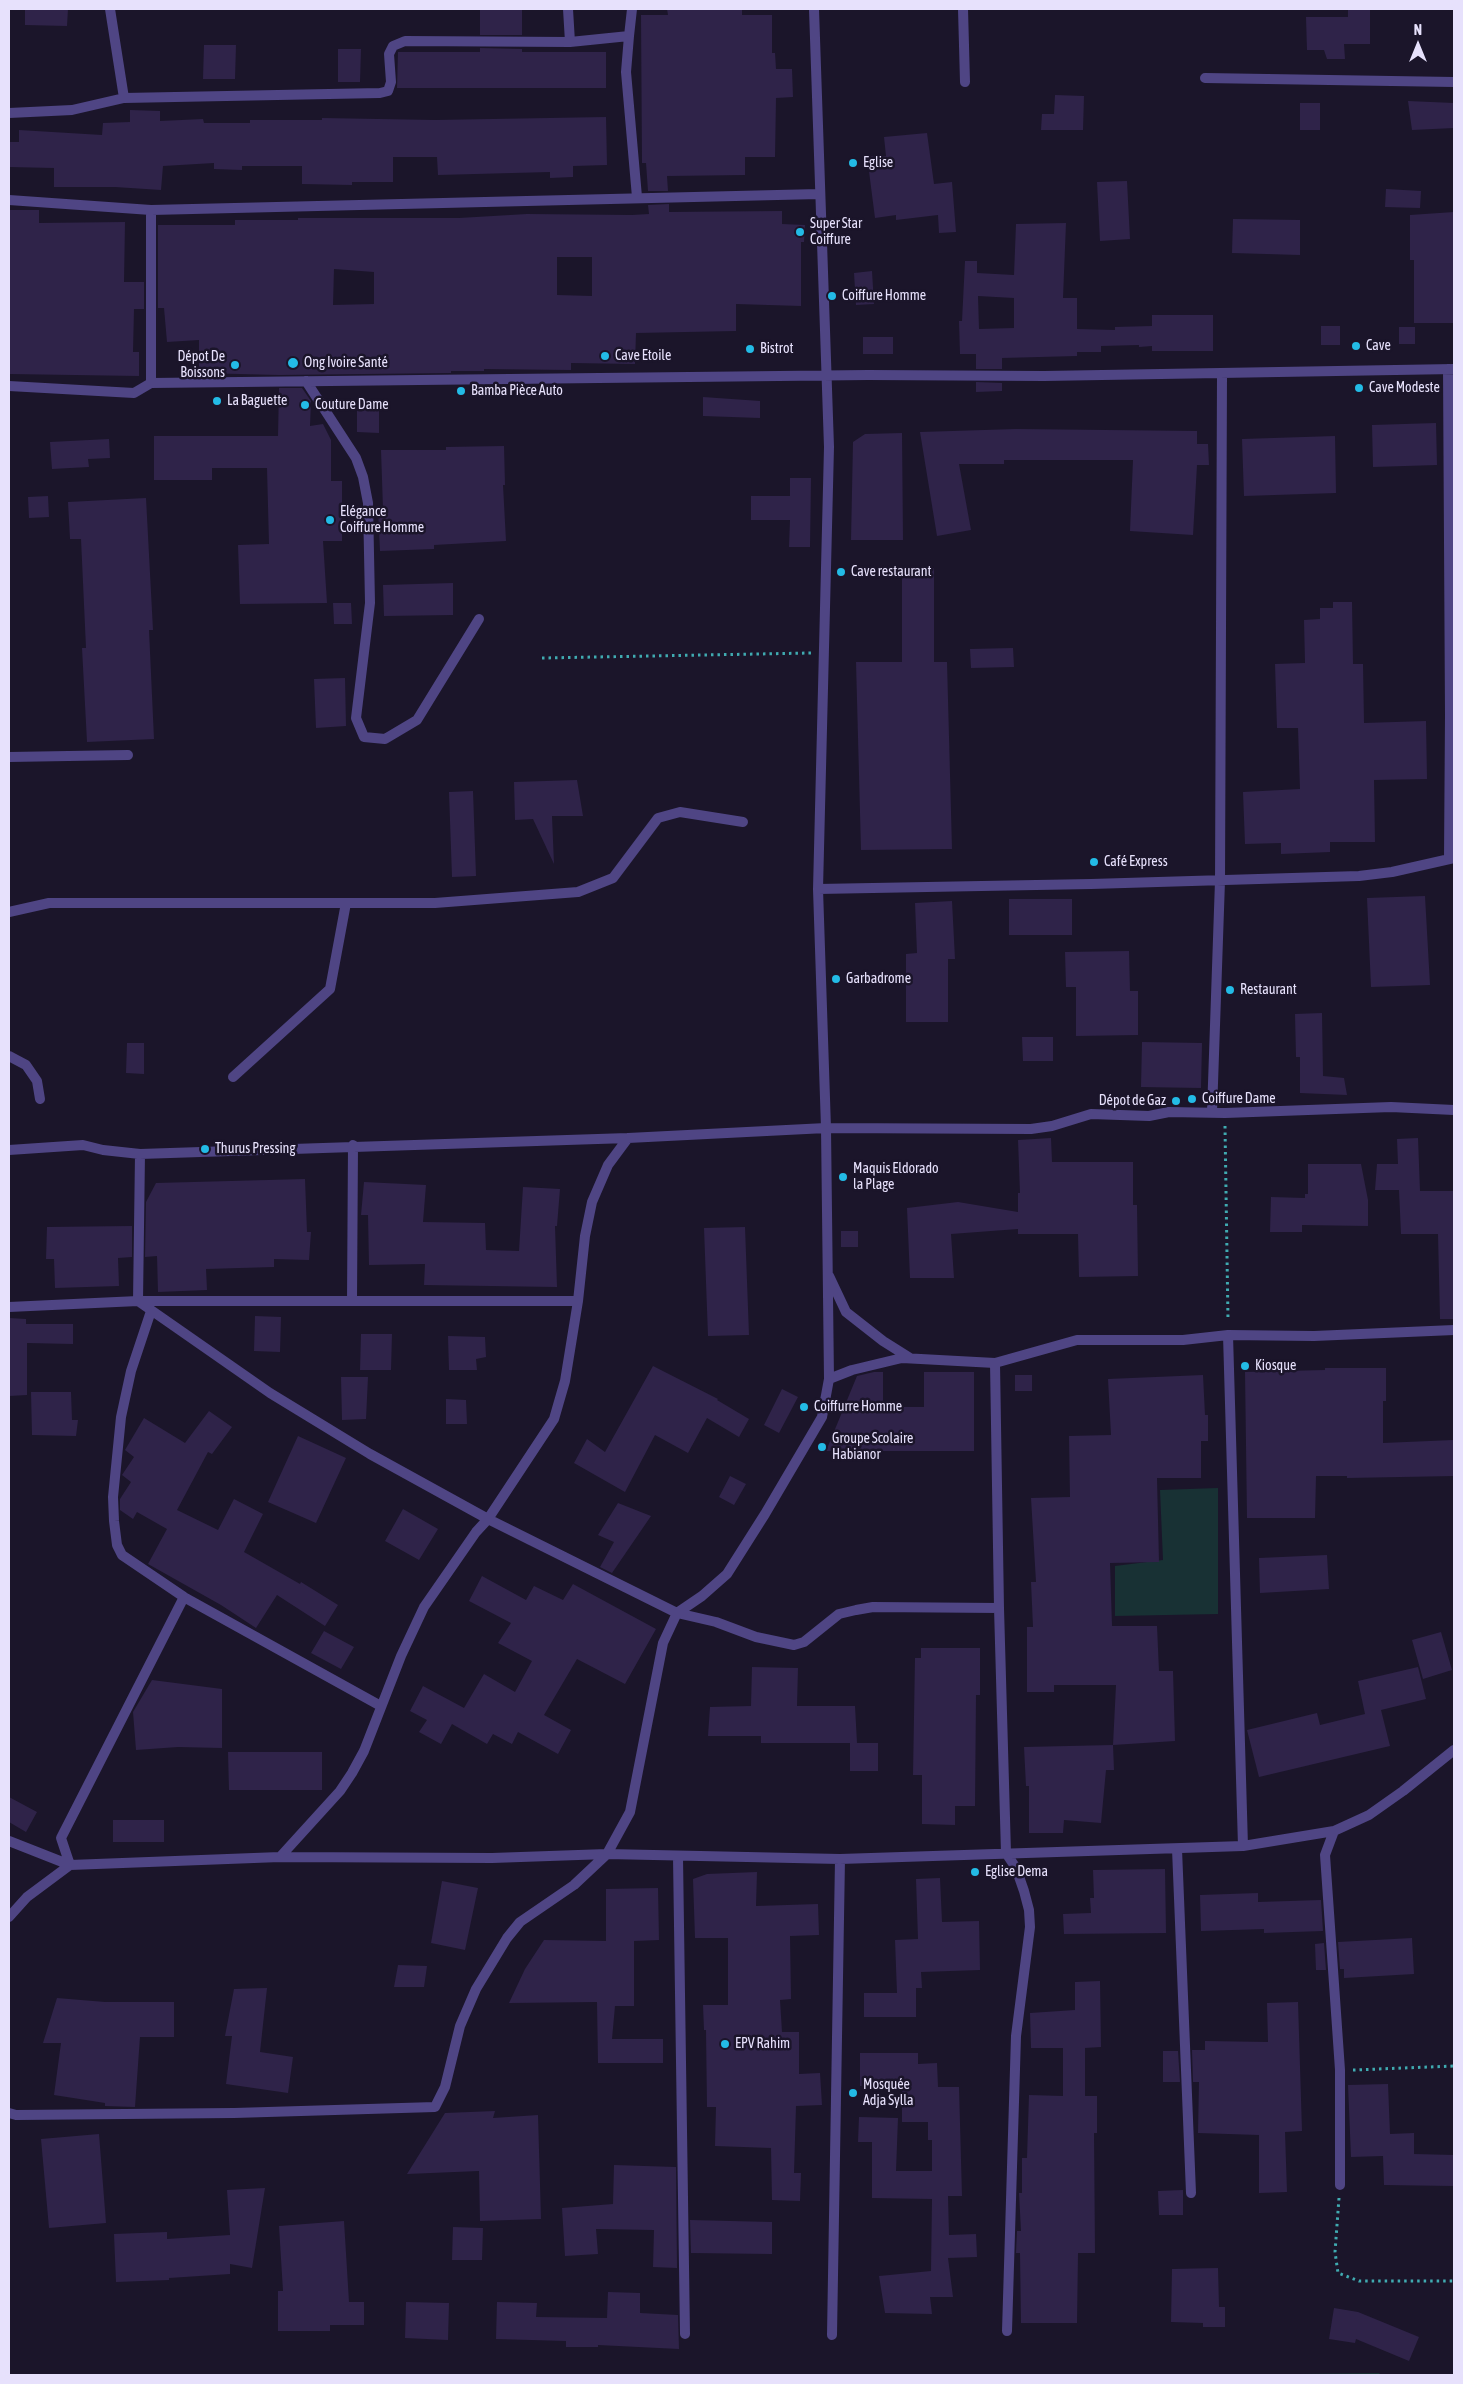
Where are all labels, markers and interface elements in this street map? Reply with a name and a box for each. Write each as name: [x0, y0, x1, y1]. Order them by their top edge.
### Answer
north arrow: [1393, 20, 1443, 70]
text: N: [1414, 22, 1422, 38]
place label: Eglise: [863, 155, 893, 171]
marker: Eglise: [847, 157, 859, 169]
place label: Super Star Coiffure: [810, 216, 862, 248]
marker: Super Star Coiffure: [794, 226, 806, 238]
place label: Coiffure Homme: [842, 288, 926, 304]
marker: Coiffure Homme: [826, 290, 838, 302]
place label: Cave: [1366, 338, 1391, 354]
marker: Cave: [1350, 340, 1362, 352]
place label: Bistrot: [760, 341, 794, 357]
marker: Bistrot: [744, 343, 756, 355]
place label: Cave Etoile: [615, 348, 671, 364]
place label: Dépot De Boissons: [177, 349, 225, 382]
marker: Cave Etoile: [599, 350, 611, 362]
place label: Ong Ivoire Santé: [304, 355, 388, 371]
marker: Ong Ivoire Santé: [286, 356, 300, 370]
marker: Dépot De Boissons: [229, 359, 241, 371]
place label: Cave Modeste: [1369, 380, 1440, 396]
marker: Cave Modeste: [1353, 382, 1365, 394]
place label: Bamba Pièce Auto: [471, 383, 563, 399]
marker: Bamba Pièce Auto: [455, 385, 467, 397]
place label: La Baguette: [227, 393, 287, 409]
marker: La Baguette: [211, 395, 223, 407]
place label: Couture Dame: [315, 397, 389, 413]
marker: Couture Dame: [299, 399, 311, 411]
place label: Elégance Coiffure Homme: [340, 504, 424, 536]
marker: Elégance Coiffure Homme: [324, 514, 336, 526]
place label: Cave restaurant: [851, 564, 932, 580]
marker: Cave restaurant: [835, 566, 847, 578]
place label: Café Express: [1104, 854, 1168, 870]
marker: Café Express: [1088, 856, 1100, 868]
place label: Garbadrome: [846, 971, 911, 987]
marker: Garbadrome: [830, 973, 842, 985]
place label: Restaurant: [1240, 982, 1297, 998]
marker: Restaurant: [1224, 984, 1236, 996]
place label: Coiffure Dame: [1202, 1091, 1276, 1107]
place label: Dépot de Gaz: [1099, 1093, 1166, 1109]
marker: Coiffure Dame: [1186, 1093, 1198, 1105]
marker: Dépot de Gaz: [1170, 1095, 1182, 1107]
place label: Thurus Pressing: [215, 1141, 295, 1157]
marker: Thurus Pressing: [199, 1143, 211, 1155]
place label: Maquis Eldorado la Plage: [853, 1161, 939, 1194]
marker: Maquis Eldorado la Plage: [837, 1171, 849, 1183]
place label: Kiosque: [1255, 1358, 1296, 1374]
marker: Kiosque: [1239, 1360, 1251, 1372]
place label: Coiffurre Homme: [814, 1399, 902, 1415]
marker: Coiffurre Homme: [798, 1401, 810, 1413]
place label: Groupe Scolaire Habianor: [832, 1431, 913, 1464]
marker: Groupe Scolaire Habianor: [816, 1441, 828, 1453]
place label: Eglise Dema: [985, 1864, 1048, 1880]
marker: Eglise Dema: [969, 1866, 981, 1878]
place label: EPV Rahim: [735, 2036, 790, 2052]
marker: EPV Rahim: [719, 2038, 731, 2050]
place label: Mosquée Adja Sylla: [863, 2077, 914, 2110]
marker: Mosquée Adja Sylla: [847, 2087, 859, 2099]

